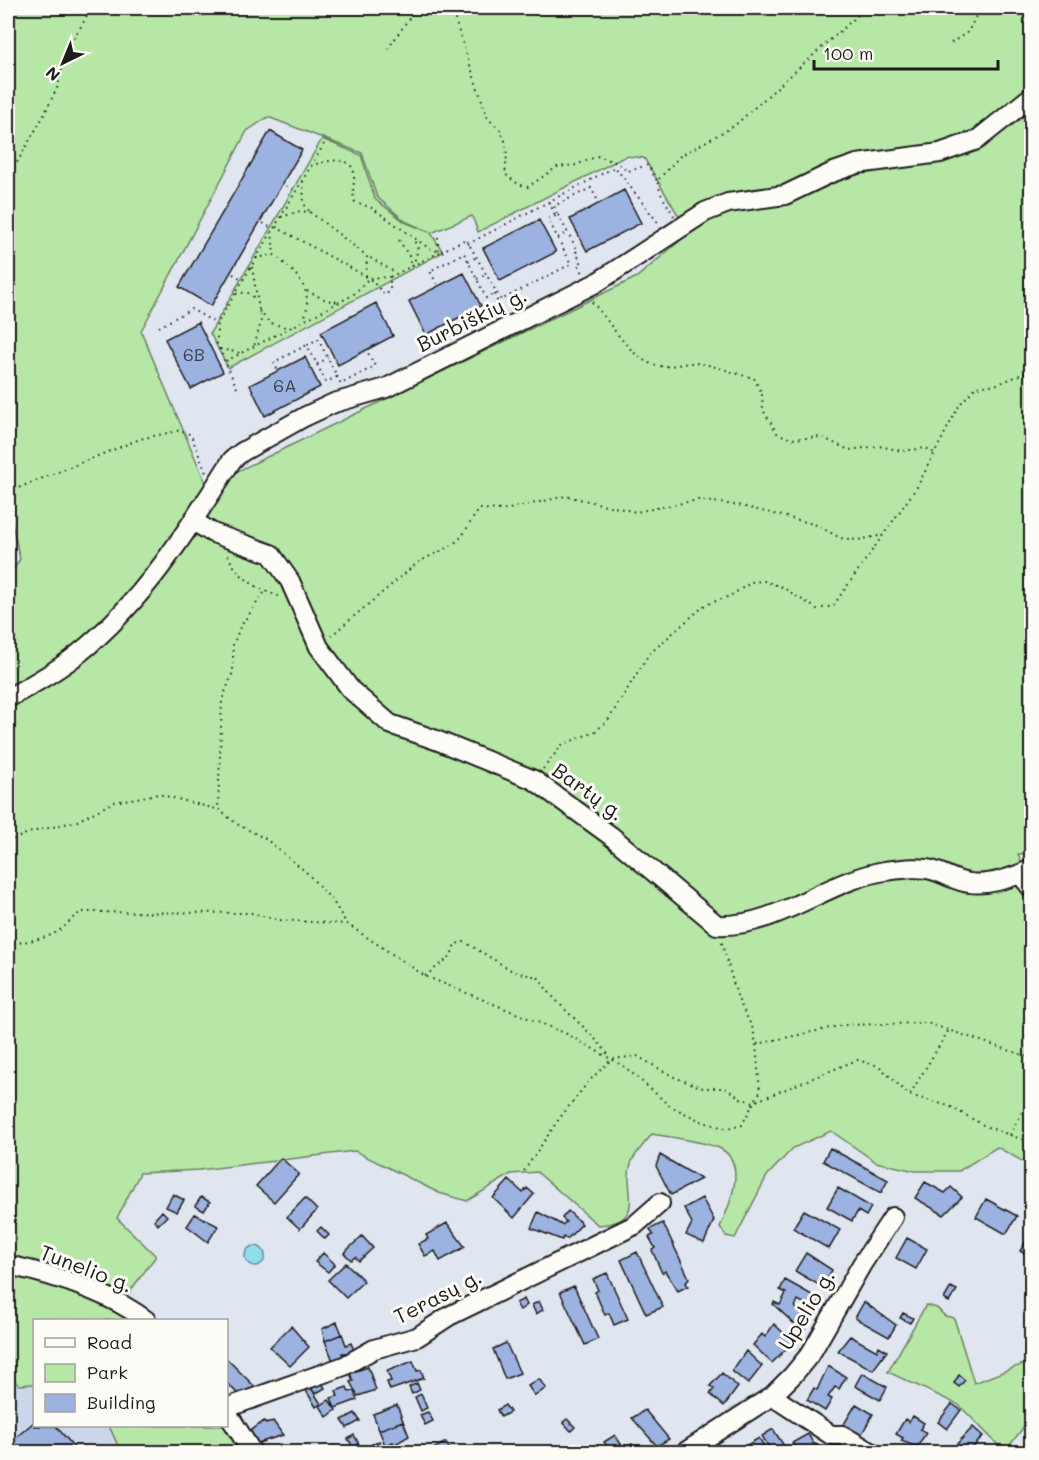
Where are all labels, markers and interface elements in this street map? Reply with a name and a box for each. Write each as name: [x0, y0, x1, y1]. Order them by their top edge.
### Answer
north arrow: [33, 33, 93, 93]
scale bar: [814, 33, 998, 71]
text: 100 m: [823, 41, 873, 65]
text: N: [41, 63, 64, 86]
street label: Burbiškių g.: [412, 280, 531, 357]
house number: 6B: [183, 342, 205, 366]
house number: 6A: [273, 373, 297, 397]
street label: Bartų g.: [548, 756, 630, 826]
street label: Tunelio g.: [36, 1238, 137, 1298]
street label: Terasų g.: [389, 1262, 486, 1329]
street label: Upelio g.: [771, 1264, 840, 1354]
legend: [33, 1319, 228, 1427]
text: Road: [87, 1330, 132, 1354]
text: Park: [87, 1360, 128, 1384]
text: Building: [87, 1390, 155, 1414]

